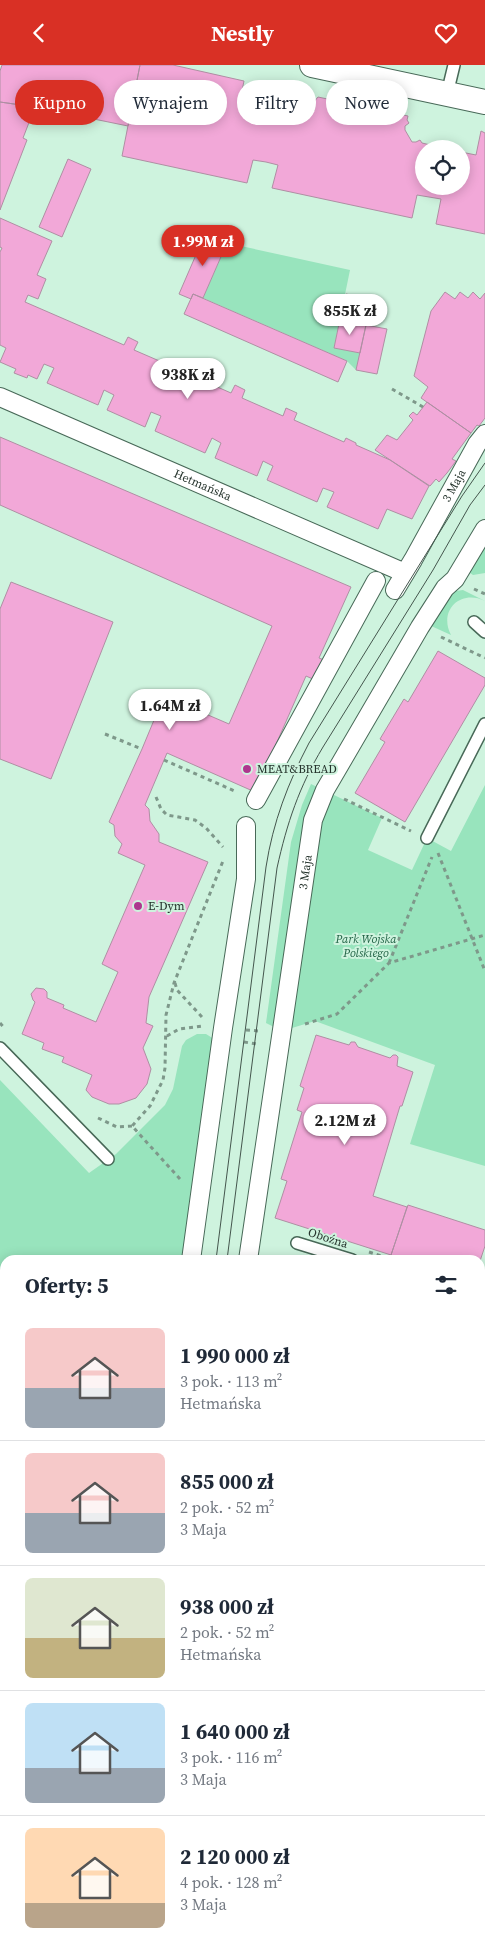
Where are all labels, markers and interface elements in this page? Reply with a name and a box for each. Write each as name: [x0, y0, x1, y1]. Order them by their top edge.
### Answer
text: Nestly: [211, 18, 274, 48]
icon: back: [25, 19, 53, 47]
icon: heart: [432, 19, 460, 47]
chip: Kupno: [15, 80, 104, 125]
chip: Wynajem: [114, 80, 227, 125]
chip: Filtry: [237, 80, 316, 125]
chip: Nowe: [326, 80, 408, 125]
map controls: [415, 140, 470, 195]
button: locate: [415, 140, 470, 195]
pin: 1.99M zł: [151, 225, 255, 267]
text: 1.99M zł: [172, 230, 234, 252]
pin: 855K zł: [304, 293, 396, 336]
text: 855K zł: [323, 299, 377, 321]
pin: 938K zł: [142, 357, 234, 400]
text: 938K zł: [161, 363, 215, 385]
street label: Hetmańska: [171, 466, 235, 505]
street label: 3 Maja: [439, 466, 470, 505]
pin: 1.64M zł: [118, 689, 222, 731]
text: 1.64M zł: [139, 694, 201, 716]
place label: MEAT&BREAD: [257, 761, 337, 777]
marker: MEAT&BREAD: [241, 763, 253, 775]
street label: 3 Maja: [295, 853, 316, 891]
place label: E-Dym: [148, 898, 185, 914]
marker: E-Dym: [132, 900, 144, 912]
park label: Park Wojska Polskiego: [335, 931, 397, 961]
pin: 2.12M zł: [293, 1103, 397, 1146]
text: 2.12M zł: [314, 1109, 376, 1131]
street label: Oboźna: [306, 1224, 351, 1252]
text: Oferty: 5: [25, 1271, 108, 1300]
icon: filters: [432, 1271, 460, 1299]
text: 1 990 000 zł: [180, 1341, 290, 1370]
icon: home: [65, 1348, 125, 1408]
text: 3 pok. · 113 m²: [180, 1370, 282, 1392]
text: Hetmańska: [180, 1392, 262, 1414]
text: 855 000 zł: [180, 1467, 274, 1496]
icon: home: [65, 1473, 125, 1533]
text: 2 pok. · 52 m²: [180, 1496, 274, 1518]
text: 3 Maja: [180, 1518, 227, 1540]
text: 938 000 zł: [180, 1592, 274, 1621]
icon: home: [65, 1598, 125, 1658]
text: 2 pok. · 52 m²: [180, 1621, 274, 1643]
text: Hetmańska: [180, 1643, 262, 1665]
text: 1 640 000 zł: [180, 1717, 290, 1746]
icon: home: [65, 1723, 125, 1783]
text: 3 pok. · 116 m²: [180, 1746, 282, 1768]
text: 3 Maja: [180, 1768, 227, 1790]
text: 2 120 000 zł: [180, 1842, 290, 1871]
icon: home: [65, 1848, 125, 1908]
text: 4 pok. · 128 m²: [180, 1871, 282, 1893]
text: 3 Maja: [180, 1893, 227, 1915]

